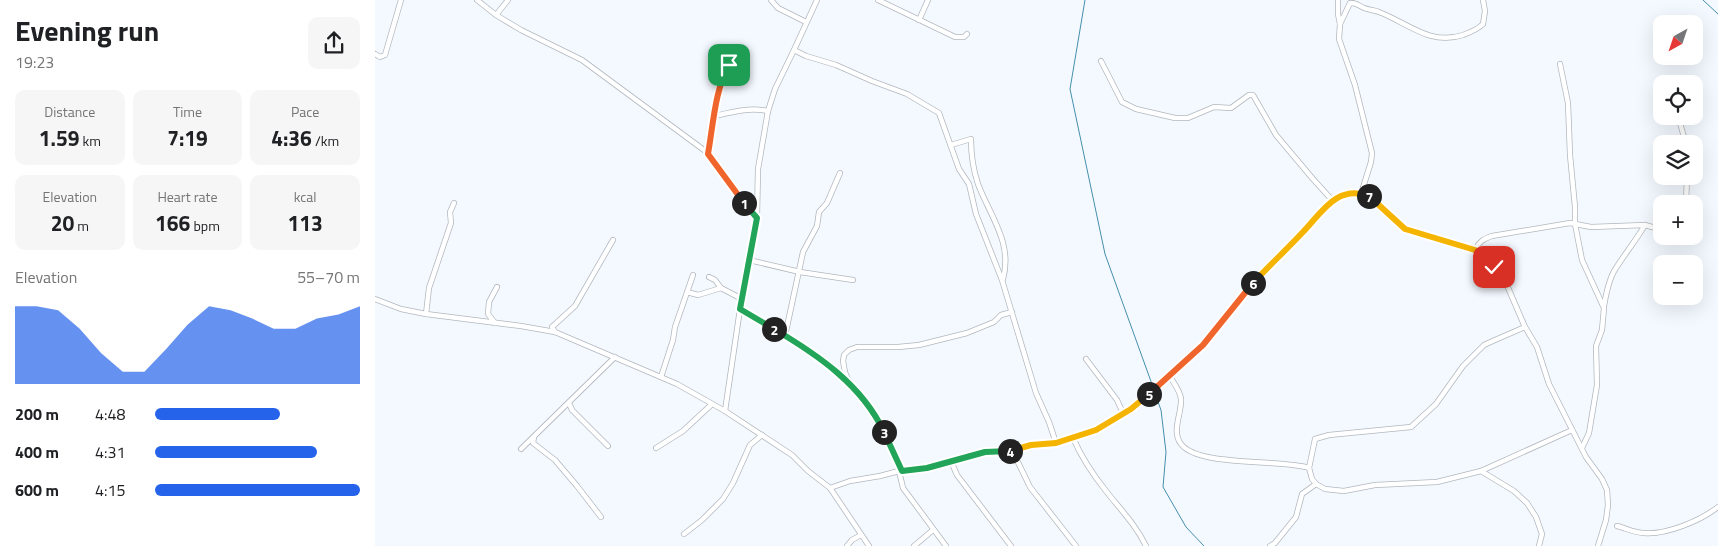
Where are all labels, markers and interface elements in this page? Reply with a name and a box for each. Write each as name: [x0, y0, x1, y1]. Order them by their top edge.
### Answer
text: Evening run: [15, 9, 159, 52]
north arrow: [1653, 15, 1703, 65]
map controls: [1653, 15, 1703, 305]
button: share: [308, 17, 360, 69]
pin: [708, 44, 750, 86]
text: 19:23: [15, 50, 54, 74]
icon: arrive: [715, 51, 743, 79]
button: locate: [1653, 75, 1703, 125]
text: Distance: [44, 101, 95, 122]
text: Time: [173, 101, 202, 122]
text: Pace: [291, 101, 319, 122]
text: 1.59: [39, 122, 79, 154]
text: 7:19: [167, 122, 208, 154]
text: 4:36: [271, 122, 312, 154]
text: km: [79, 130, 101, 151]
text: /km: [312, 130, 339, 151]
button: layers: [1653, 135, 1703, 185]
pin: 7: [1357, 184, 1381, 208]
text: Elevation: [43, 186, 97, 207]
text: Heart rate: [157, 186, 218, 207]
text: kcal: [294, 186, 317, 207]
text: 7: [1366, 186, 1373, 207]
pin: 1: [731, 190, 757, 216]
text: 1: [741, 193, 748, 214]
button: +: [1653, 195, 1703, 245]
text: 20: [51, 207, 74, 239]
text: 166: [155, 207, 190, 239]
text: 113: [288, 207, 323, 239]
text: m: [74, 215, 89, 236]
text: bpm: [190, 215, 220, 236]
pin: [1473, 246, 1515, 288]
icon: check: [1480, 253, 1508, 281]
button: −: [1653, 255, 1703, 305]
text: Elevation: [15, 265, 77, 289]
text: 55–70 m: [297, 265, 360, 289]
pin: 6: [1241, 270, 1265, 296]
text: 6: [1250, 273, 1257, 294]
pin: 2: [761, 316, 787, 342]
text: 2: [771, 319, 778, 340]
pin: 5: [1137, 382, 1161, 406]
text: 5: [1146, 384, 1153, 405]
text: 200 m: [15, 402, 59, 426]
text: 4:48: [95, 402, 125, 426]
pin: 3: [871, 420, 897, 444]
text: 3: [881, 422, 888, 443]
pin: 4: [997, 438, 1023, 464]
text: 400 m: [15, 440, 59, 464]
text: 4:31: [95, 440, 125, 464]
text: 4: [1007, 441, 1014, 462]
text: 600 m: [15, 478, 59, 502]
text: 4:15: [95, 478, 125, 502]

